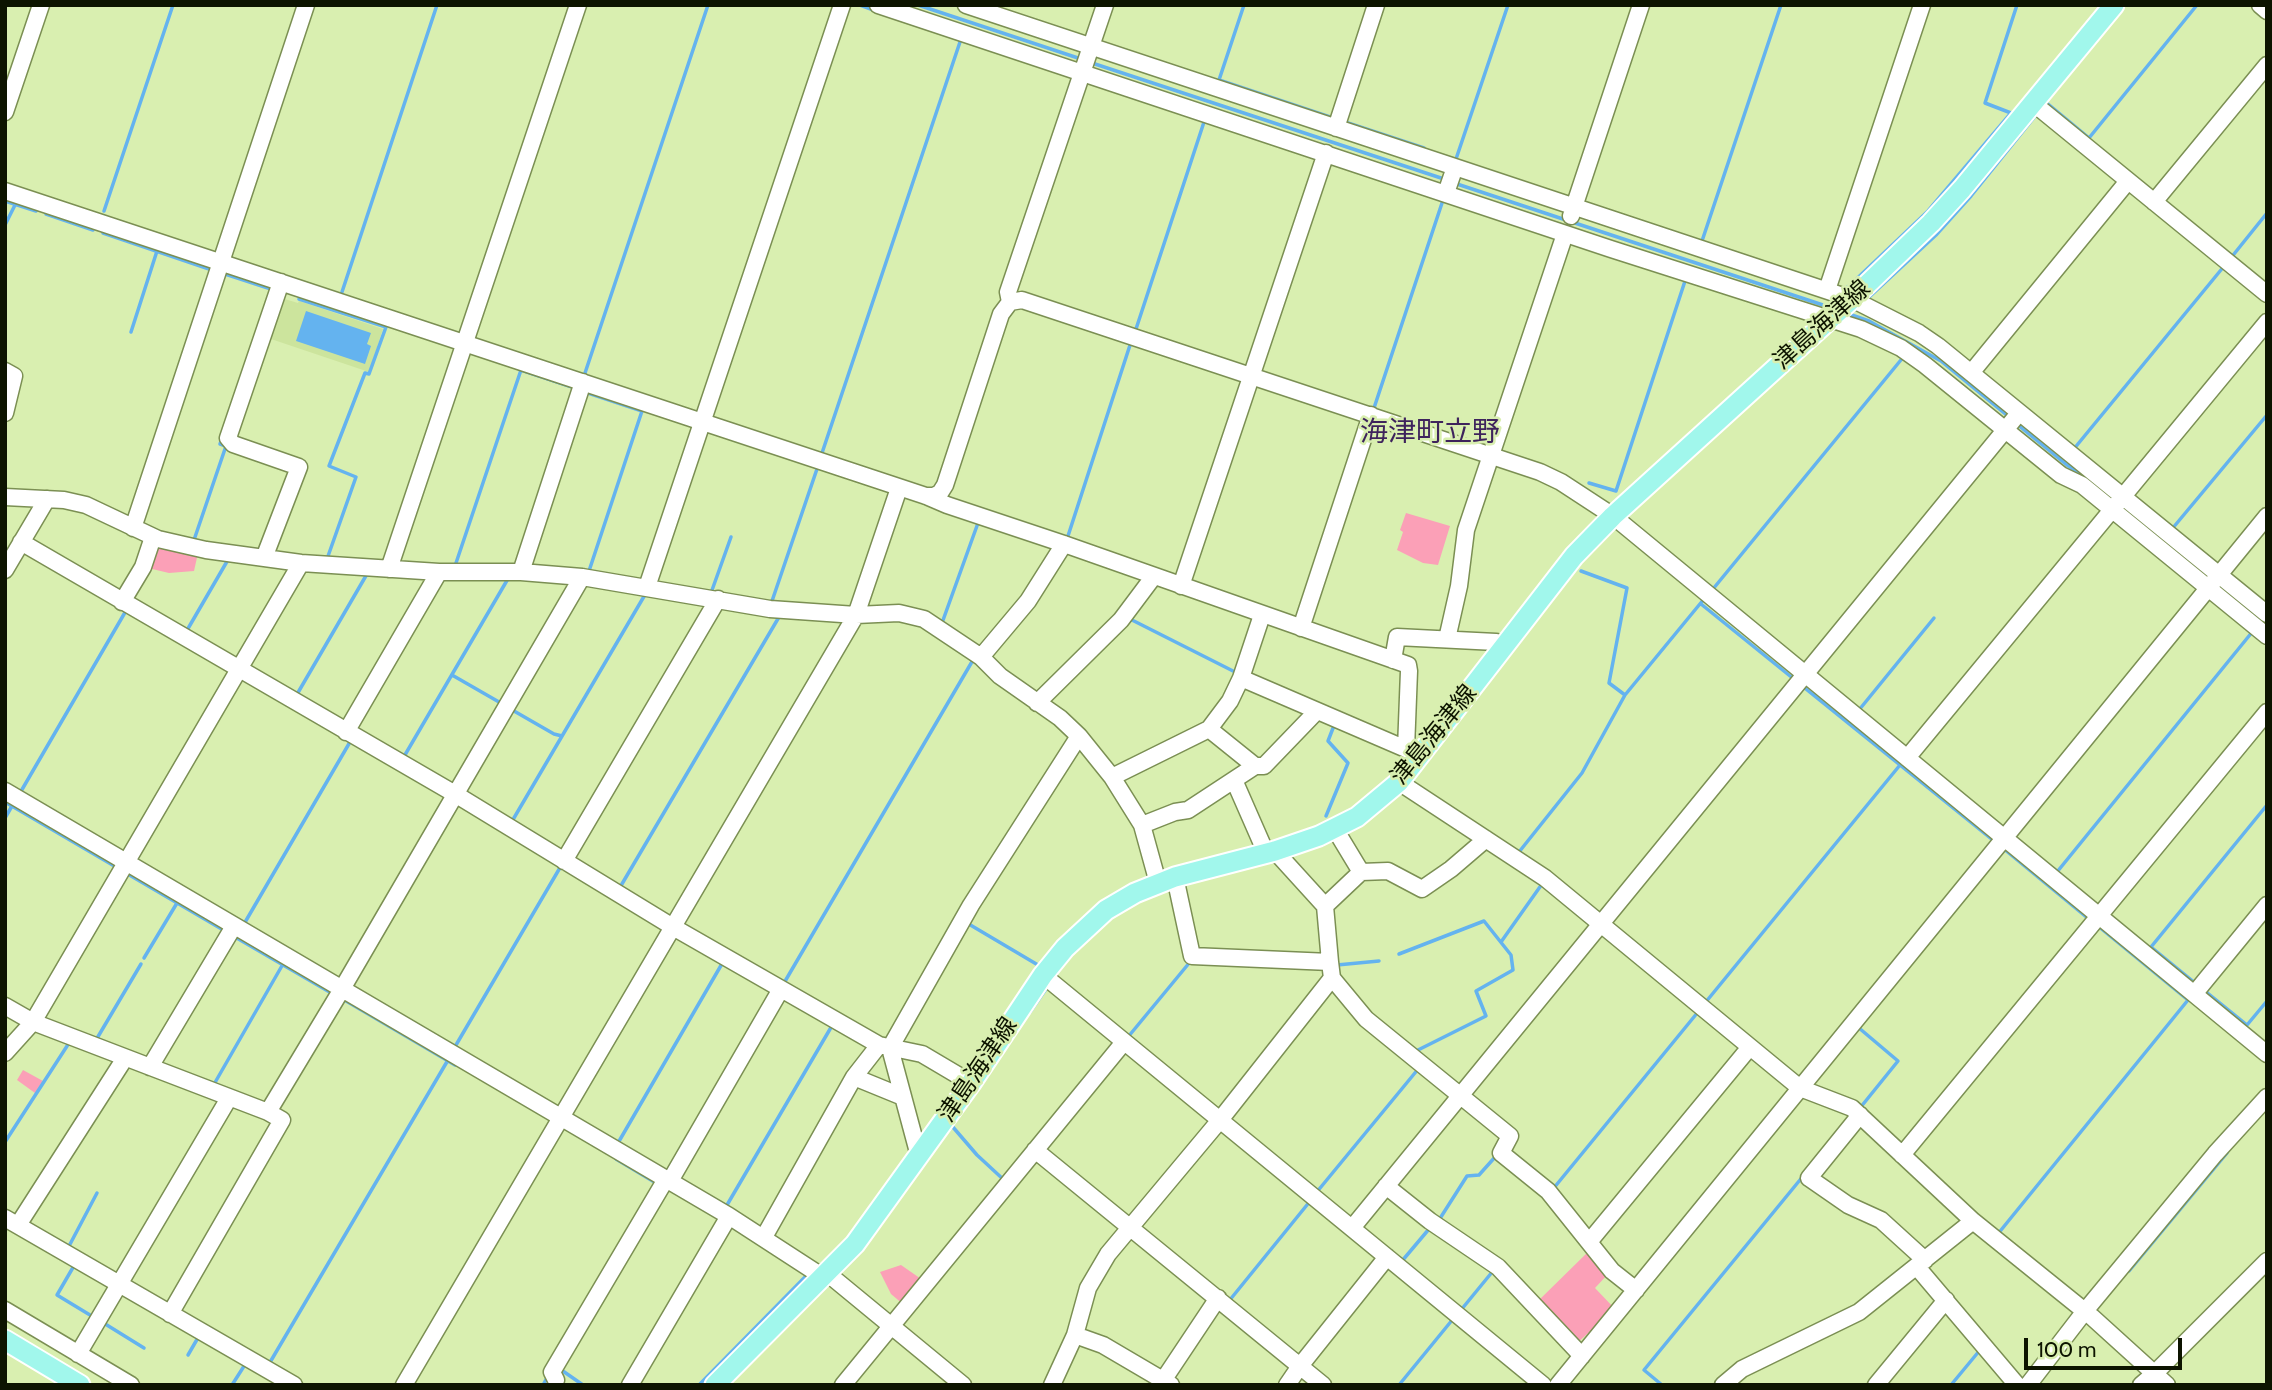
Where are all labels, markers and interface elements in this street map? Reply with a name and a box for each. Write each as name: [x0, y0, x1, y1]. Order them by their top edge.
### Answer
street label: 津島海津線: [1768, 274, 1876, 376]
district label: 海津町立野: [1360, 416, 1500, 450]
street label: 津島海津線: [1385, 679, 1483, 791]
street label: 津島海津線: [933, 1012, 1023, 1128]
scale bar: [2027, 1324, 2184, 1368]
text: 100 m: [2037, 1337, 2096, 1362]

